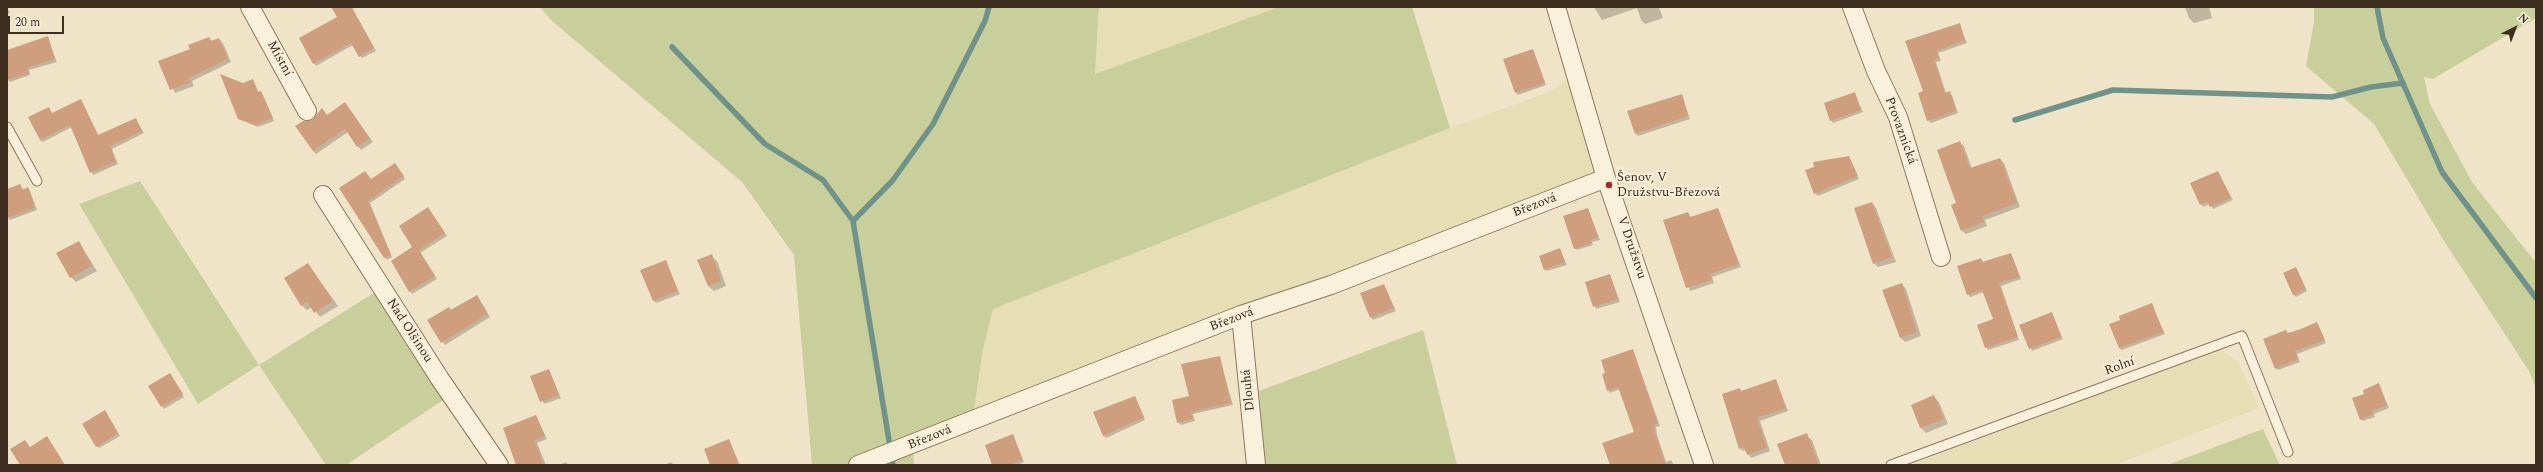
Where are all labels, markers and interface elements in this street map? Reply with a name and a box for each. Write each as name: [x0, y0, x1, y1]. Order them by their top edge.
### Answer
scale bar: [10, 8, 66, 34]
north arrow: [2495, 8, 2535, 48]
text: N: [2514, 9, 2532, 28]
text: 20 m: [15, 13, 40, 32]
street label: Místní: [263, 38, 295, 80]
street label: Provaznická: [1881, 95, 1919, 167]
place label: Šenov, V Družstvu-Březová: [1617, 170, 1720, 201]
marker: Šenov, V Družstvu-Březová: [1604, 180, 1614, 190]
street label: Březová: [1511, 191, 1559, 221]
street label: V Družstvu: [1613, 215, 1649, 281]
street label: Nad Olšinou: [383, 296, 435, 366]
street label: Březová: [1208, 305, 1256, 335]
street label: Rolní: [2103, 354, 2137, 380]
street label: Dlouhá: [1239, 368, 1259, 412]
street label: Březová: [906, 422, 954, 454]

